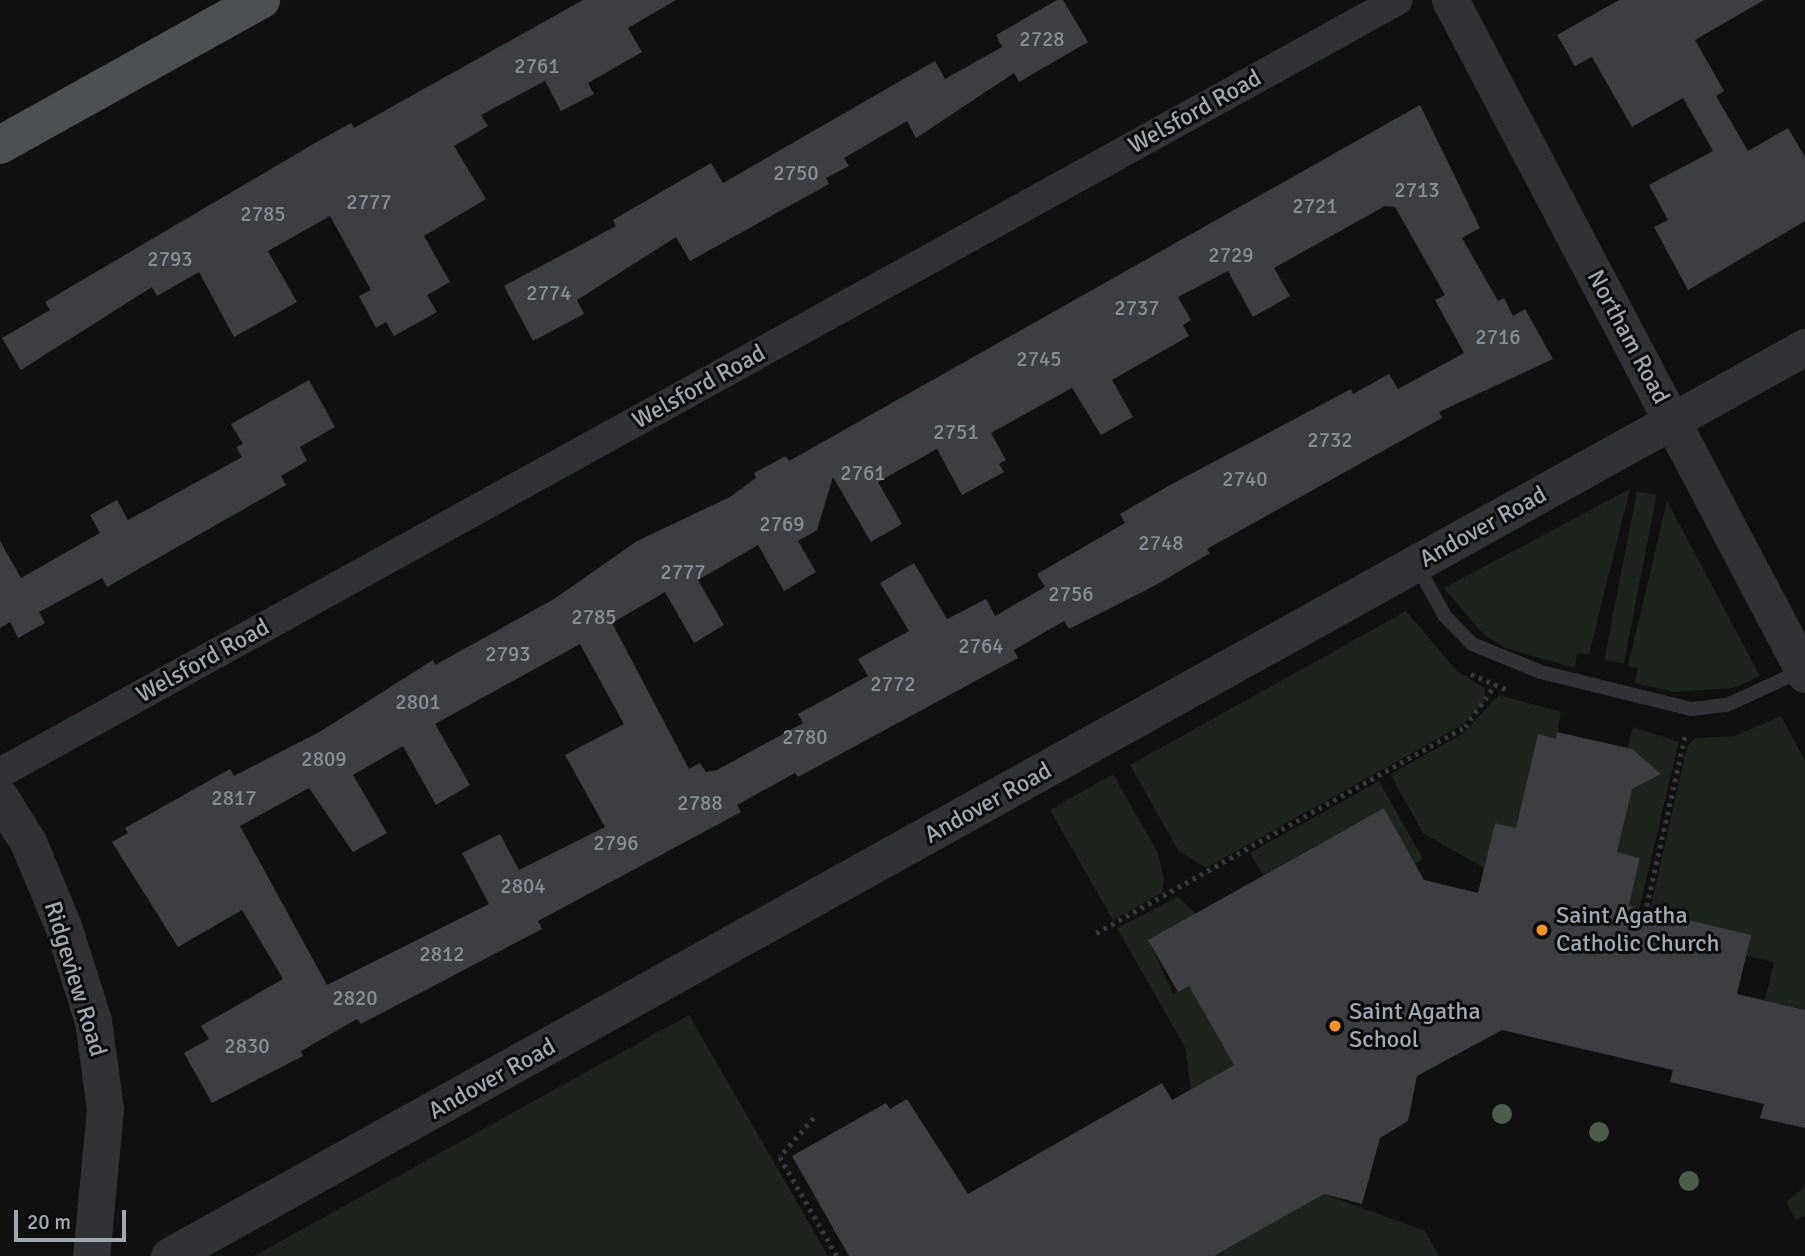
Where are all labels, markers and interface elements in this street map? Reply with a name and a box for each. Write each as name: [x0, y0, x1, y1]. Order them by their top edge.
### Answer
house number: 2728: [1019, 26, 1065, 52]
house number: 2761: [514, 53, 560, 79]
street label: Welsford Road: [1124, 64, 1266, 160]
house number: 2750: [773, 160, 819, 186]
house number: 2713: [1394, 177, 1440, 203]
house number: 2777: [346, 189, 392, 215]
house number: 2721: [1292, 193, 1338, 219]
house number: 2785: [240, 201, 286, 227]
house number: 2729: [1208, 242, 1254, 268]
house number: 2793: [147, 246, 193, 272]
street label: Northam Road: [1581, 265, 1675, 409]
house number: 2774: [526, 280, 572, 306]
house number: 2737: [1114, 295, 1160, 321]
house number: 2716: [1475, 324, 1521, 350]
street label: Welsford Road: [628, 339, 770, 435]
house number: 2745: [1016, 346, 1062, 372]
house number: 2751: [933, 419, 979, 445]
house number: 2732: [1307, 427, 1353, 453]
house number: 2761: [840, 460, 886, 486]
house number: 2740: [1222, 466, 1268, 492]
street label: Andover Road: [1414, 480, 1552, 574]
house number: 2769: [759, 511, 805, 537]
house number: 2748: [1138, 530, 1184, 556]
house number: 2777: [660, 559, 706, 585]
house number: 2756: [1048, 581, 1094, 607]
house number: 2785: [571, 604, 617, 630]
street label: Welsford Road: [132, 613, 274, 709]
house number: 2764: [958, 633, 1004, 659]
house number: 2793: [485, 641, 531, 667]
house number: 2772: [870, 671, 916, 697]
house number: 2801: [395, 689, 441, 715]
house number: 2780: [782, 724, 828, 750]
house number: 2809: [301, 746, 347, 772]
street label: Andover Road: [919, 756, 1057, 850]
house number: 2817: [211, 785, 257, 811]
house number: 2788: [677, 790, 723, 816]
house number: 2796: [593, 830, 639, 856]
house number: 2804: [500, 873, 546, 899]
street label: Ridgeview Road: [38, 898, 112, 1060]
place label: Saint Agatha Catholic Church: [1556, 902, 1720, 958]
marker: Saint Agatha Catholic Church: [1534, 922, 1550, 938]
house number: 2812: [419, 941, 465, 967]
house number: 2820: [332, 985, 378, 1011]
place label: Saint Agatha School: [1349, 998, 1481, 1054]
marker: Saint Agatha School: [1327, 1018, 1343, 1034]
street label: Andover Road: [423, 1032, 561, 1126]
house number: 2830: [224, 1033, 270, 1059]
scale bar: [18, 1196, 130, 1240]
text: 20 m: [27, 1209, 71, 1235]

